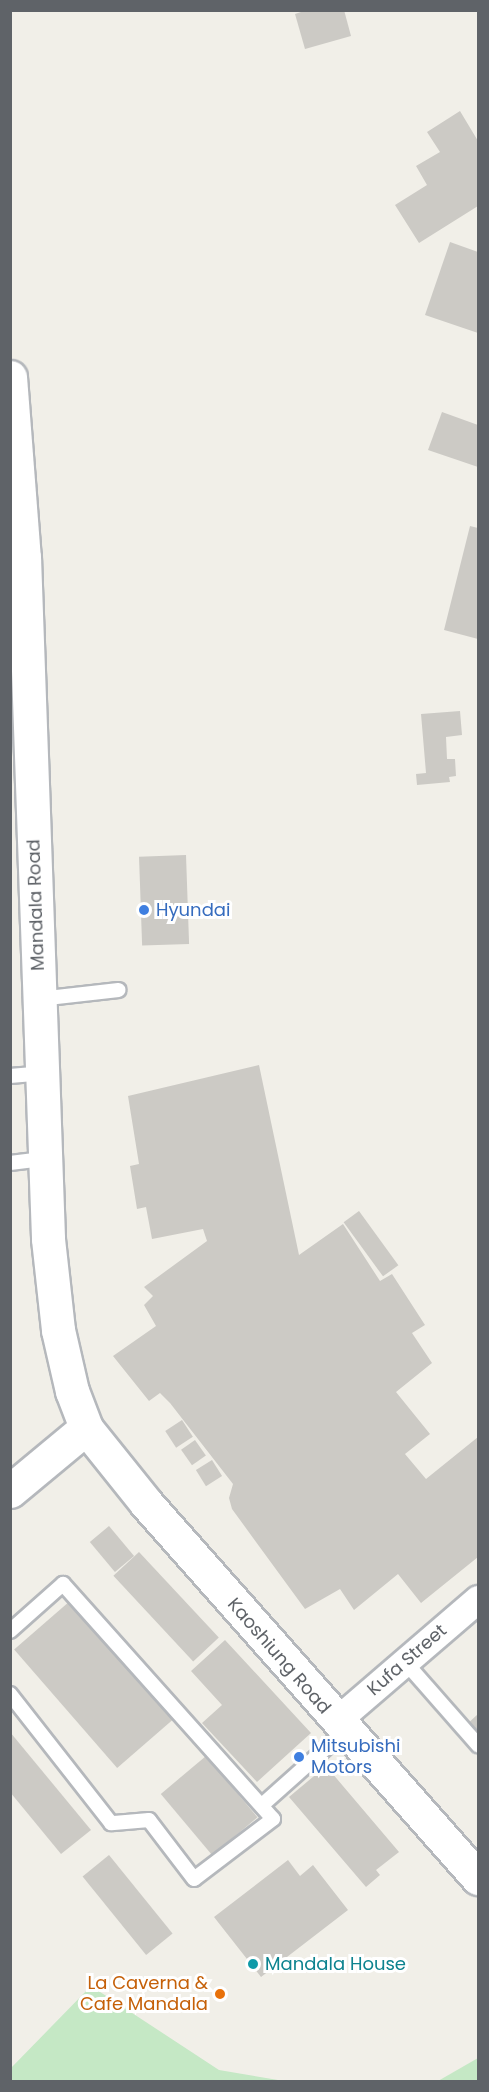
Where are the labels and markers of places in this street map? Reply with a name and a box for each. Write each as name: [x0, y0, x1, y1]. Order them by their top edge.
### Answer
place label: Hyundai: [156, 899, 230, 921]
marker: Hyundai: [137, 903, 151, 917]
place label: Mitsubishi Motors: [311, 1736, 400, 1778]
marker: Mitsubishi Motors: [292, 1750, 306, 1764]
place label: Mandala House: [265, 1953, 406, 1975]
marker: Mandala House: [246, 1957, 260, 1971]
place label: La Caverna & Cafe Mandala: [80, 1973, 208, 2016]
marker: La Caverna & Cafe Mandala: [213, 1987, 227, 2001]

